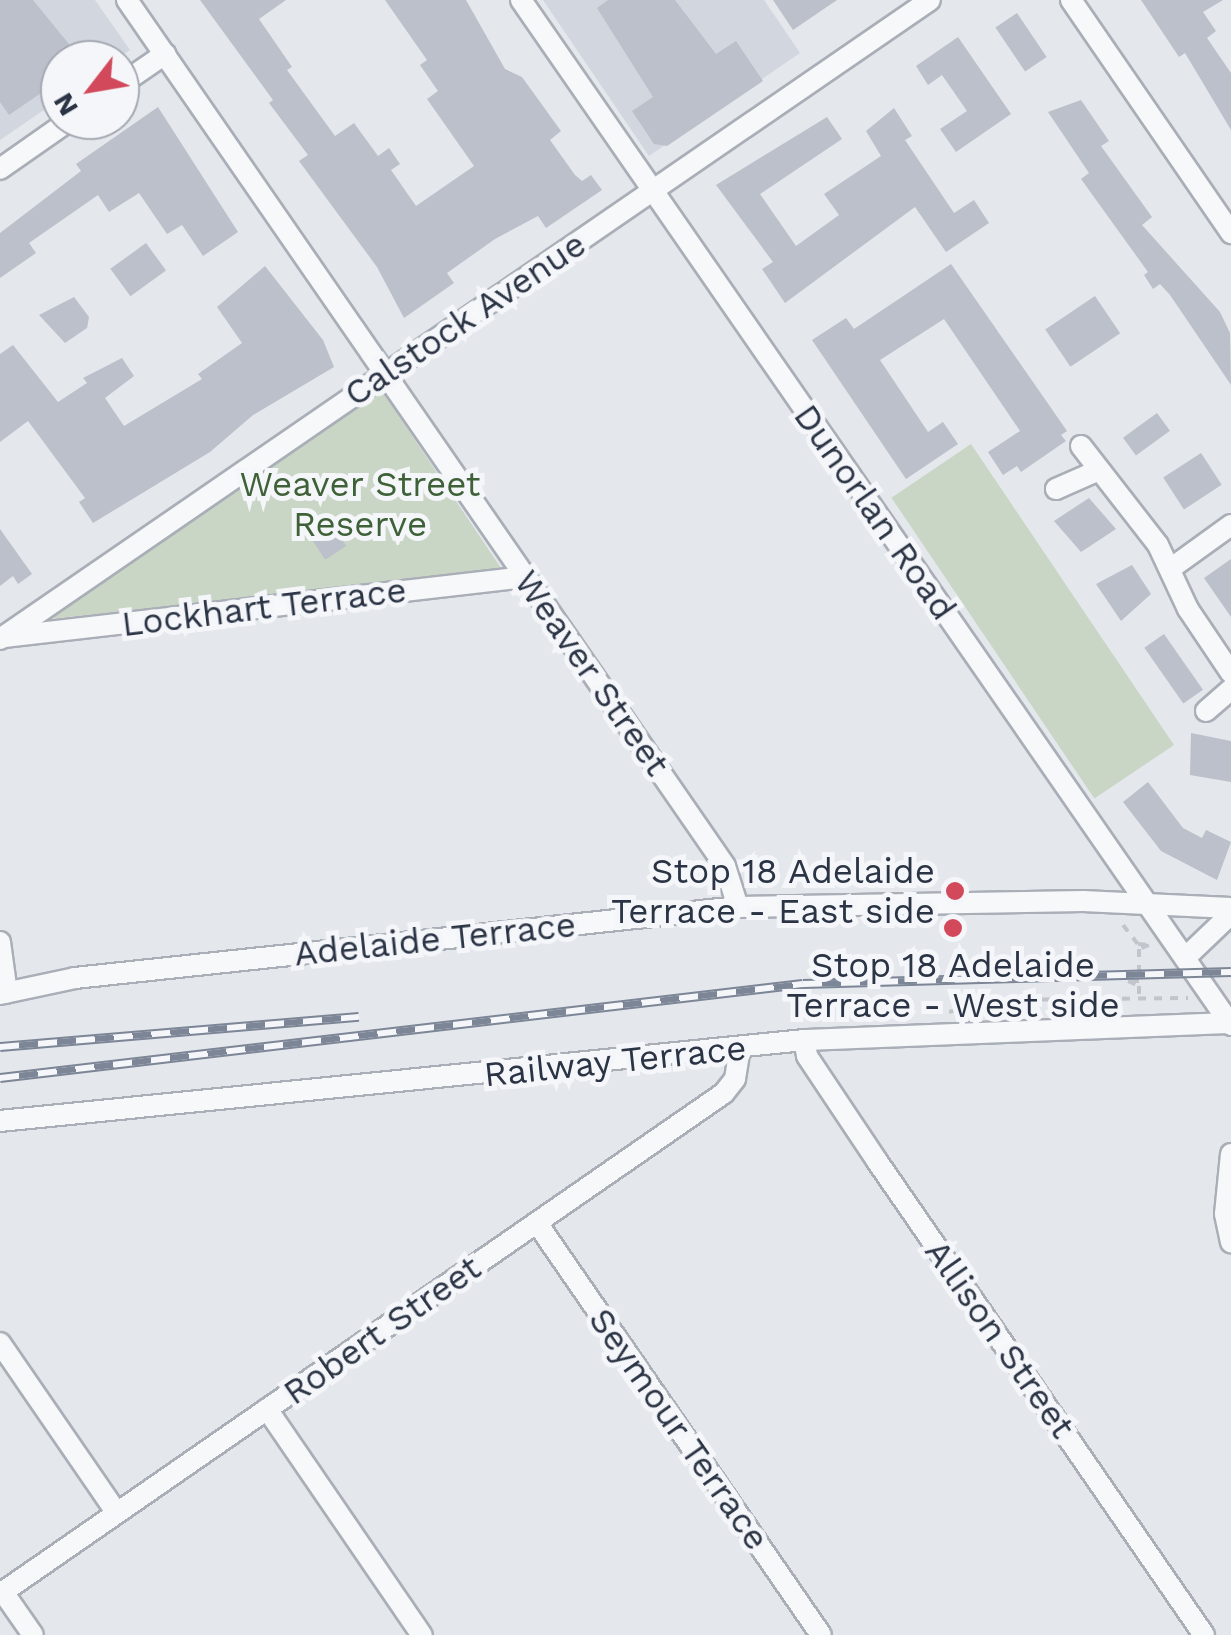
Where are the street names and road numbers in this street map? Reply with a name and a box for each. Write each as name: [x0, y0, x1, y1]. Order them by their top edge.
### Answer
street label: Calstock Avenue: [336, 222, 594, 416]
street label: Dunorlan Road: [785, 396, 965, 628]
street label: Weaver Street: [505, 562, 679, 784]
street label: Lockhart Terrace: [119, 569, 409, 645]
street label: Adelaide Terrace: [292, 903, 578, 975]
street label: Railway Terrace: [481, 1026, 749, 1096]
street label: Allison Street: [916, 1232, 1084, 1446]
street label: Robert Street: [275, 1247, 489, 1413]
street label: Seymour Terrace: [579, 1299, 779, 1559]

